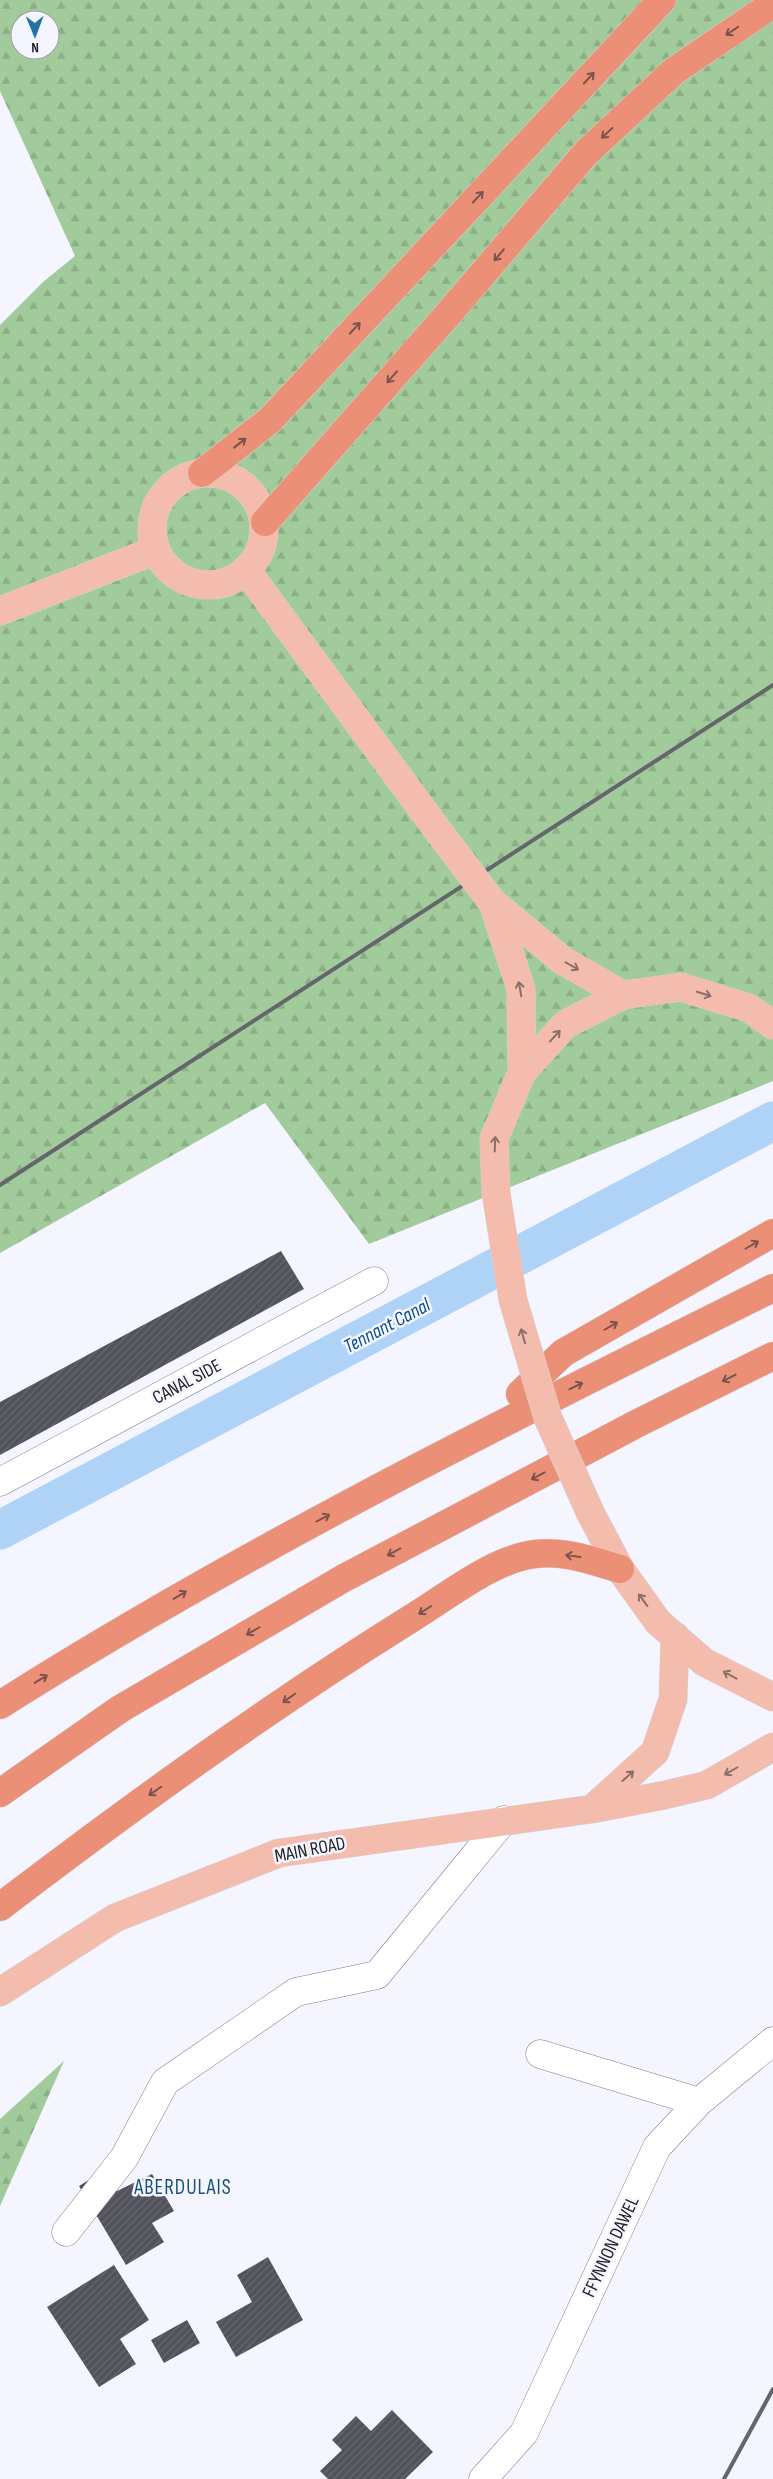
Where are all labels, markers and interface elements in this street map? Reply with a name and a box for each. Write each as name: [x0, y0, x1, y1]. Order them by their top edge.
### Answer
north arrow: [10, 10, 60, 60]
one-way arrow: [726, 26, 740, 36]
text: N: [31, 39, 39, 56]
one-way arrow: [583, 72, 595, 84]
one-way arrow: [600, 127, 613, 139]
one-way arrow: [472, 190, 484, 203]
one-way arrow: [493, 248, 505, 261]
one-way arrow: [349, 322, 361, 335]
one-way arrow: [387, 371, 398, 384]
one-way arrow: [233, 437, 246, 448]
one-way arrow: [565, 961, 580, 971]
one-way arrow: [514, 981, 524, 997]
one-way arrow: [695, 990, 711, 1000]
one-way arrow: [549, 1030, 561, 1043]
one-way arrow: [490, 1137, 500, 1153]
one-way arrow: [744, 1240, 759, 1250]
water label: Tennant Canal: [340, 1293, 436, 1359]
one-way arrow: [603, 1320, 617, 1330]
one-way arrow: [518, 1329, 528, 1345]
street label: CANAL SIDE: [149, 1354, 225, 1410]
one-way arrow: [722, 1373, 737, 1383]
one-way arrow: [568, 1381, 583, 1390]
one-way arrow: [531, 1472, 546, 1481]
one-way arrow: [316, 1512, 330, 1522]
one-way arrow: [387, 1547, 402, 1557]
one-way arrow: [565, 1551, 581, 1561]
one-way arrow: [173, 1590, 187, 1600]
one-way arrow: [638, 1593, 648, 1607]
one-way arrow: [419, 1605, 433, 1615]
one-way arrow: [246, 1627, 260, 1637]
one-way arrow: [722, 1670, 737, 1680]
one-way arrow: [34, 1674, 48, 1684]
one-way arrow: [282, 1693, 296, 1703]
one-way arrow: [723, 1766, 738, 1776]
one-way arrow: [621, 1771, 634, 1782]
one-way arrow: [148, 1786, 162, 1796]
street label: MAIN ROAD: [273, 1832, 347, 1868]
district label: ABERDULAIS: [133, 2175, 232, 2200]
street label: FFYNNON DAWEL: [578, 2193, 644, 2301]

